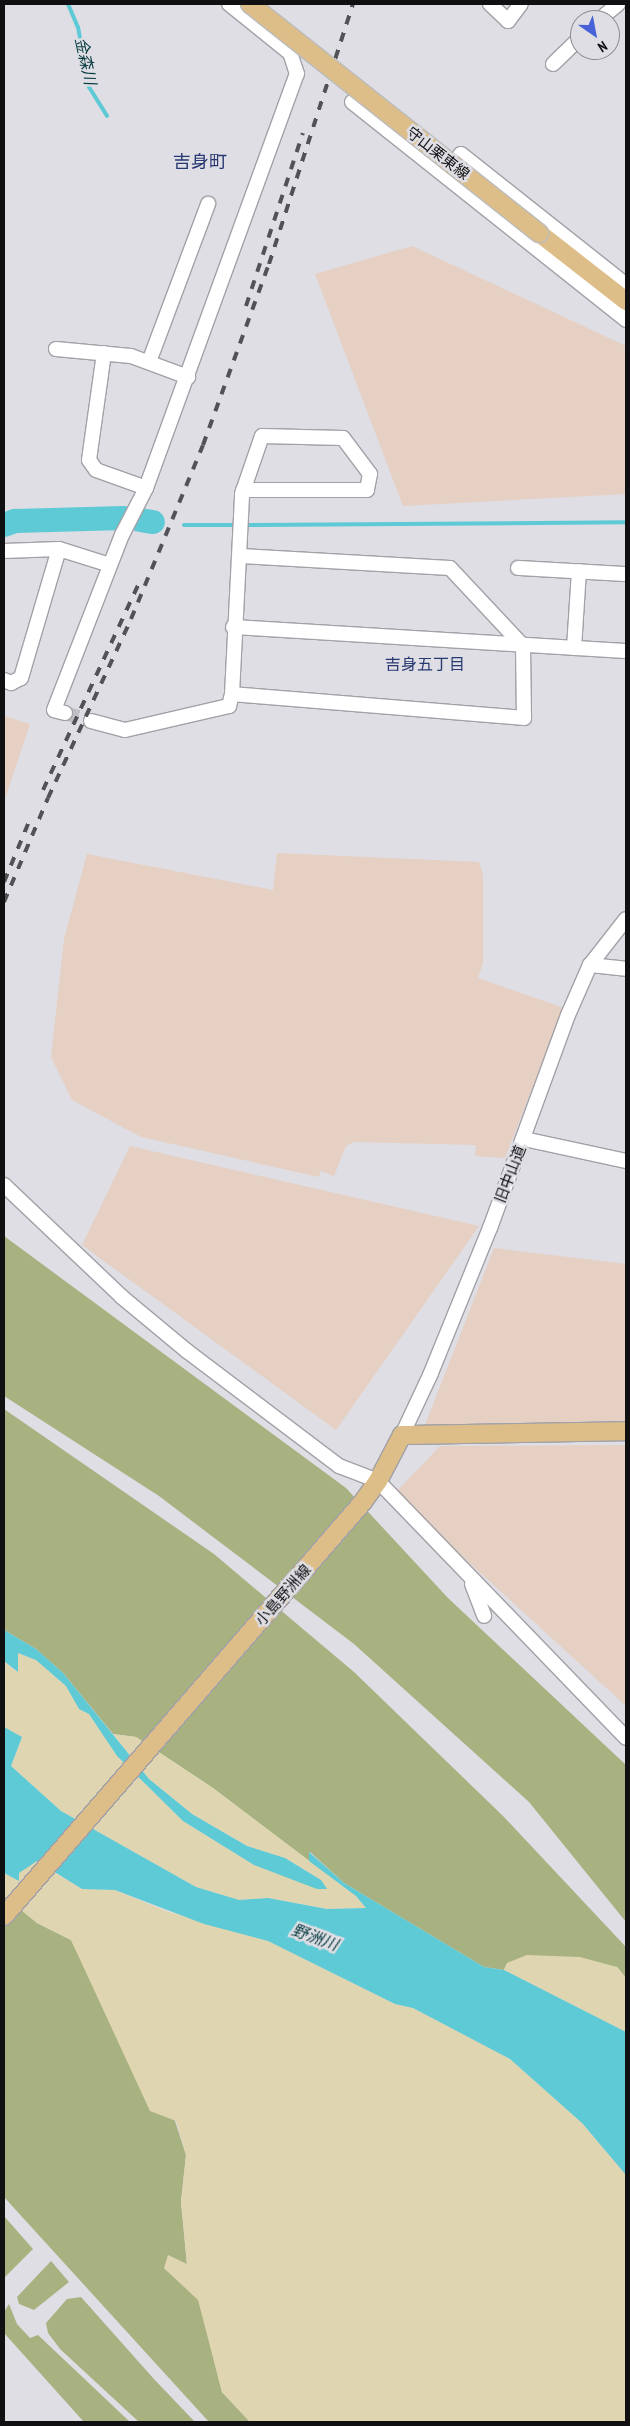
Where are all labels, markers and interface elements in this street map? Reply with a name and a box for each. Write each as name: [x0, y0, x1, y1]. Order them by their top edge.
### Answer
north arrow: [570, 10, 620, 60]
water label: 金森川: [72, 36, 100, 86]
text: N: [595, 37, 611, 56]
street label: 守山栗東線: [403, 123, 473, 183]
district label: 吉身町: [173, 151, 227, 173]
district label: 吉身五丁目: [385, 654, 465, 674]
street label: 旧中山道: [491, 1143, 529, 1205]
street label: 小島野洲線: [252, 1561, 314, 1629]
water label: 野洲川: [289, 1920, 341, 1954]

